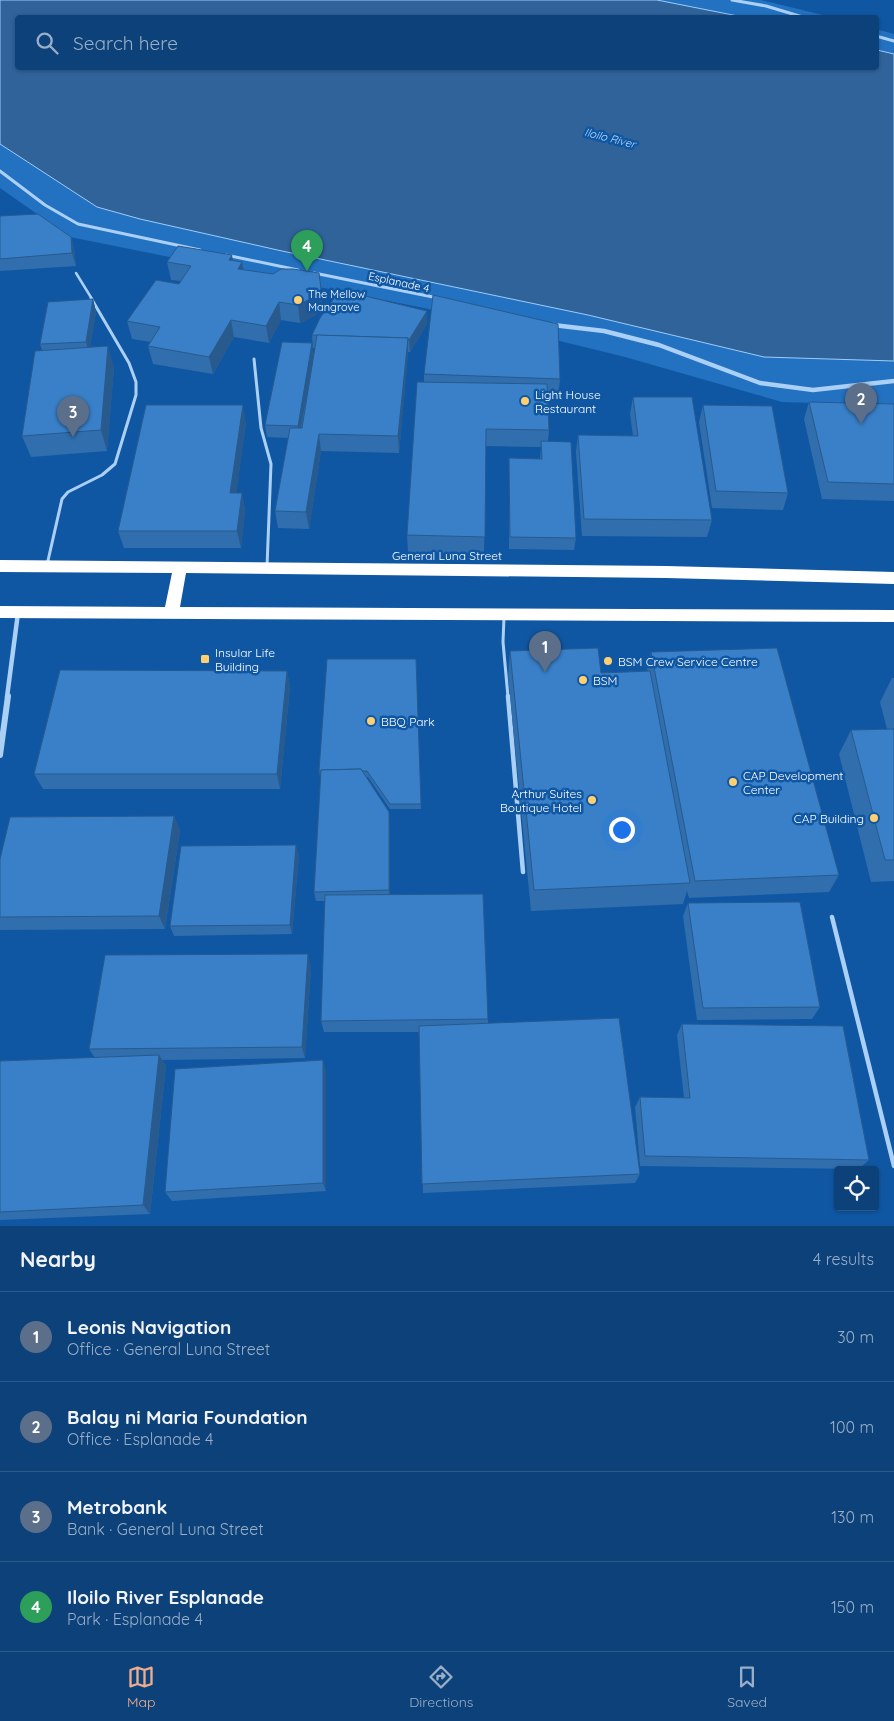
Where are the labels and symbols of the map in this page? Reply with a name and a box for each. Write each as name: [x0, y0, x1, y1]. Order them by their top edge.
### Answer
water label: Iloilo River: [583, 125, 639, 152]
pin: 4: [291, 230, 323, 271]
street label: Esplanade 4: [367, 269, 431, 295]
place label: The Mellow Mangrove: [308, 287, 365, 314]
marker: The Mellow Mangrove: [292, 294, 304, 306]
pin: 2: [845, 383, 877, 424]
place label: Light House Restaurant: [535, 387, 601, 416]
marker: Light House Restaurant: [519, 395, 531, 407]
pin: 3: [57, 396, 89, 437]
street label: General Luna Street: [392, 548, 502, 563]
pin: 1: [529, 631, 561, 672]
place label: Insular Life Building: [215, 645, 275, 674]
marker: Insular Life Building: [199, 653, 211, 665]
place label: BSM Crew Service Centre: [618, 654, 758, 669]
marker: BSM Crew Service Centre: [602, 655, 614, 667]
place label: BSM: [593, 673, 617, 688]
marker: BSM: [577, 674, 589, 686]
place label: BBQ Park: [381, 714, 435, 729]
marker: BBQ Park: [365, 715, 377, 727]
place label: CAP Development Center: [743, 768, 843, 797]
marker: CAP Development Center: [727, 776, 739, 788]
place label: Arthur Suites Boutique Hotel: [500, 786, 582, 815]
marker: Arthur Suites Boutique Hotel: [586, 794, 598, 806]
place label: CAP Building: [794, 811, 864, 826]
marker: CAP Building: [868, 812, 880, 824]
your location: [609, 817, 635, 843]

